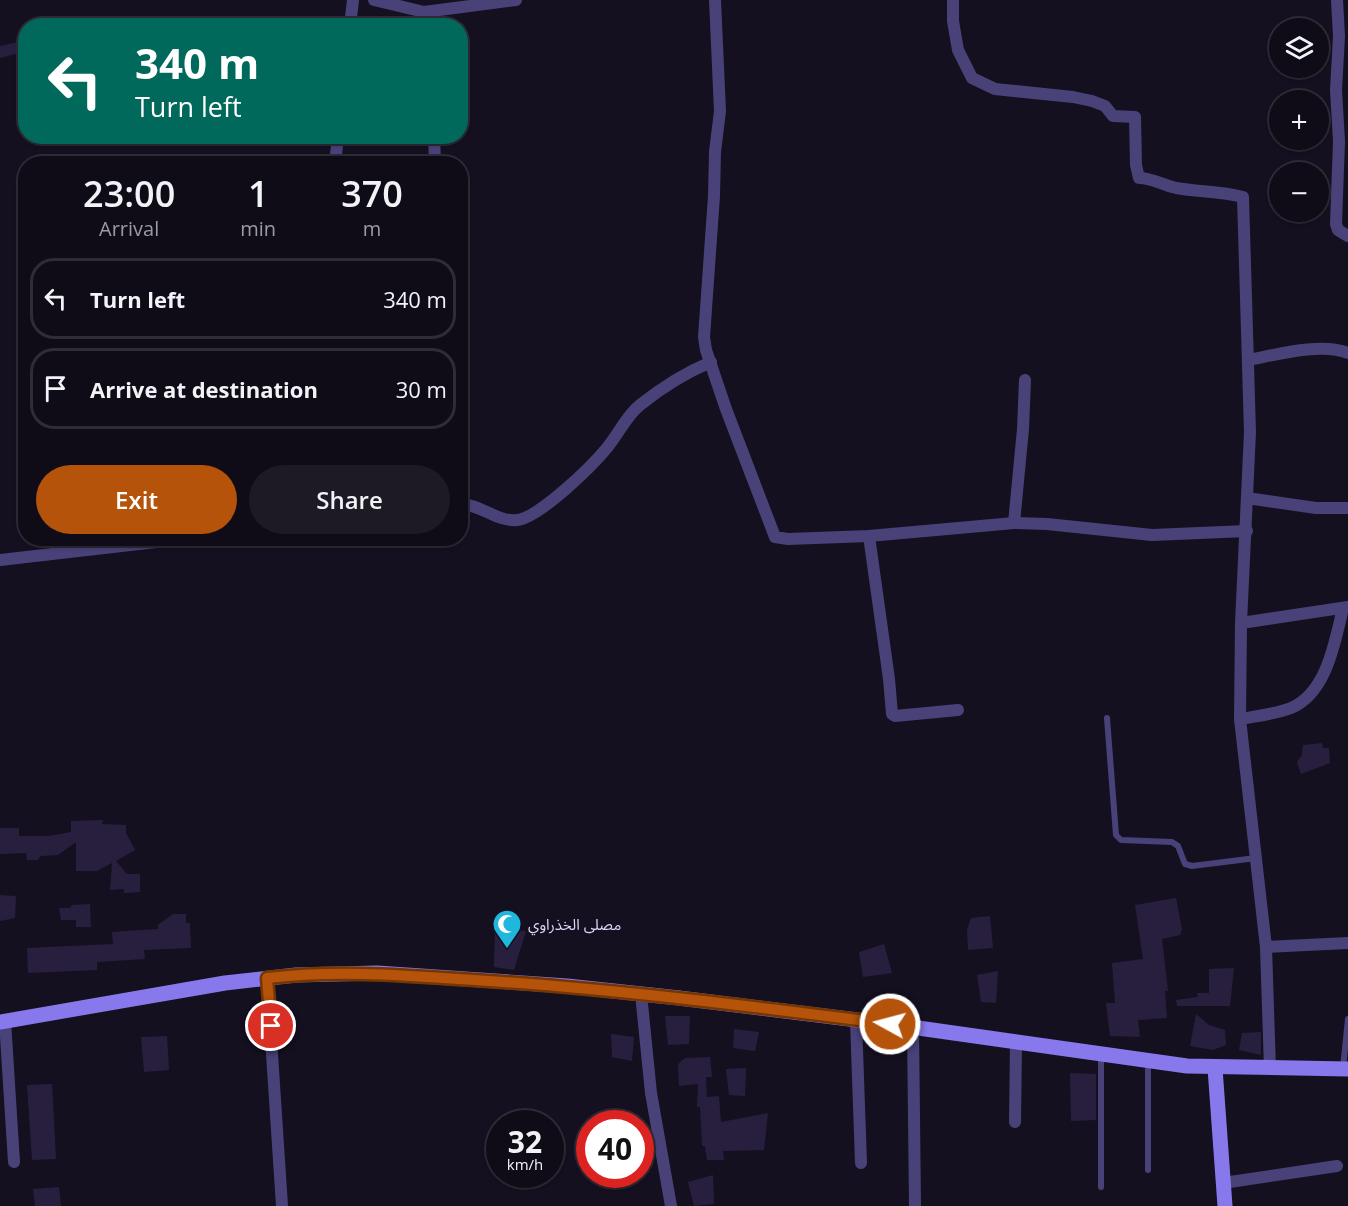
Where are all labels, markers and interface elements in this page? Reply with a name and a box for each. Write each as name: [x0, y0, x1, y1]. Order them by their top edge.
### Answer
map controls: [1269, 18, 1329, 222]
button: layers: [1269, 18, 1329, 78]
text: 340 m: [135, 34, 259, 91]
icon: left: [36, 42, 114, 120]
text: Turn left: [135, 88, 242, 125]
button: +: [1269, 90, 1329, 150]
button: −: [1269, 162, 1329, 222]
text: 23:00: [83, 169, 175, 218]
text: 1: [248, 169, 269, 218]
text: 370: [341, 169, 403, 218]
text: Arrival: [99, 215, 159, 242]
text: min: [240, 215, 276, 242]
text: m: [363, 215, 381, 242]
icon: left: [39, 282, 72, 315]
text: Turn left: [90, 284, 185, 314]
text: 340 m: [383, 284, 447, 314]
icon: arrive: [39, 372, 72, 405]
text: Arrive at destination: [90, 374, 318, 404]
text: 30 m: [396, 374, 447, 404]
button: Exit: [36, 465, 237, 534]
button: Share: [249, 465, 450, 534]
mosque icon: مصلى الخذراوي: [491, 908, 523, 950]
place label: مصلى الخذراوي: [528, 914, 621, 936]
position arrow: [858, 992, 922, 1056]
pin: [245, 1000, 296, 1051]
icon: arrive: [254, 1009, 287, 1042]
speed limit sign: 40: [576, 1110, 654, 1188]
text: 32: [508, 1121, 542, 1162]
text: km/h: [507, 1154, 543, 1174]

